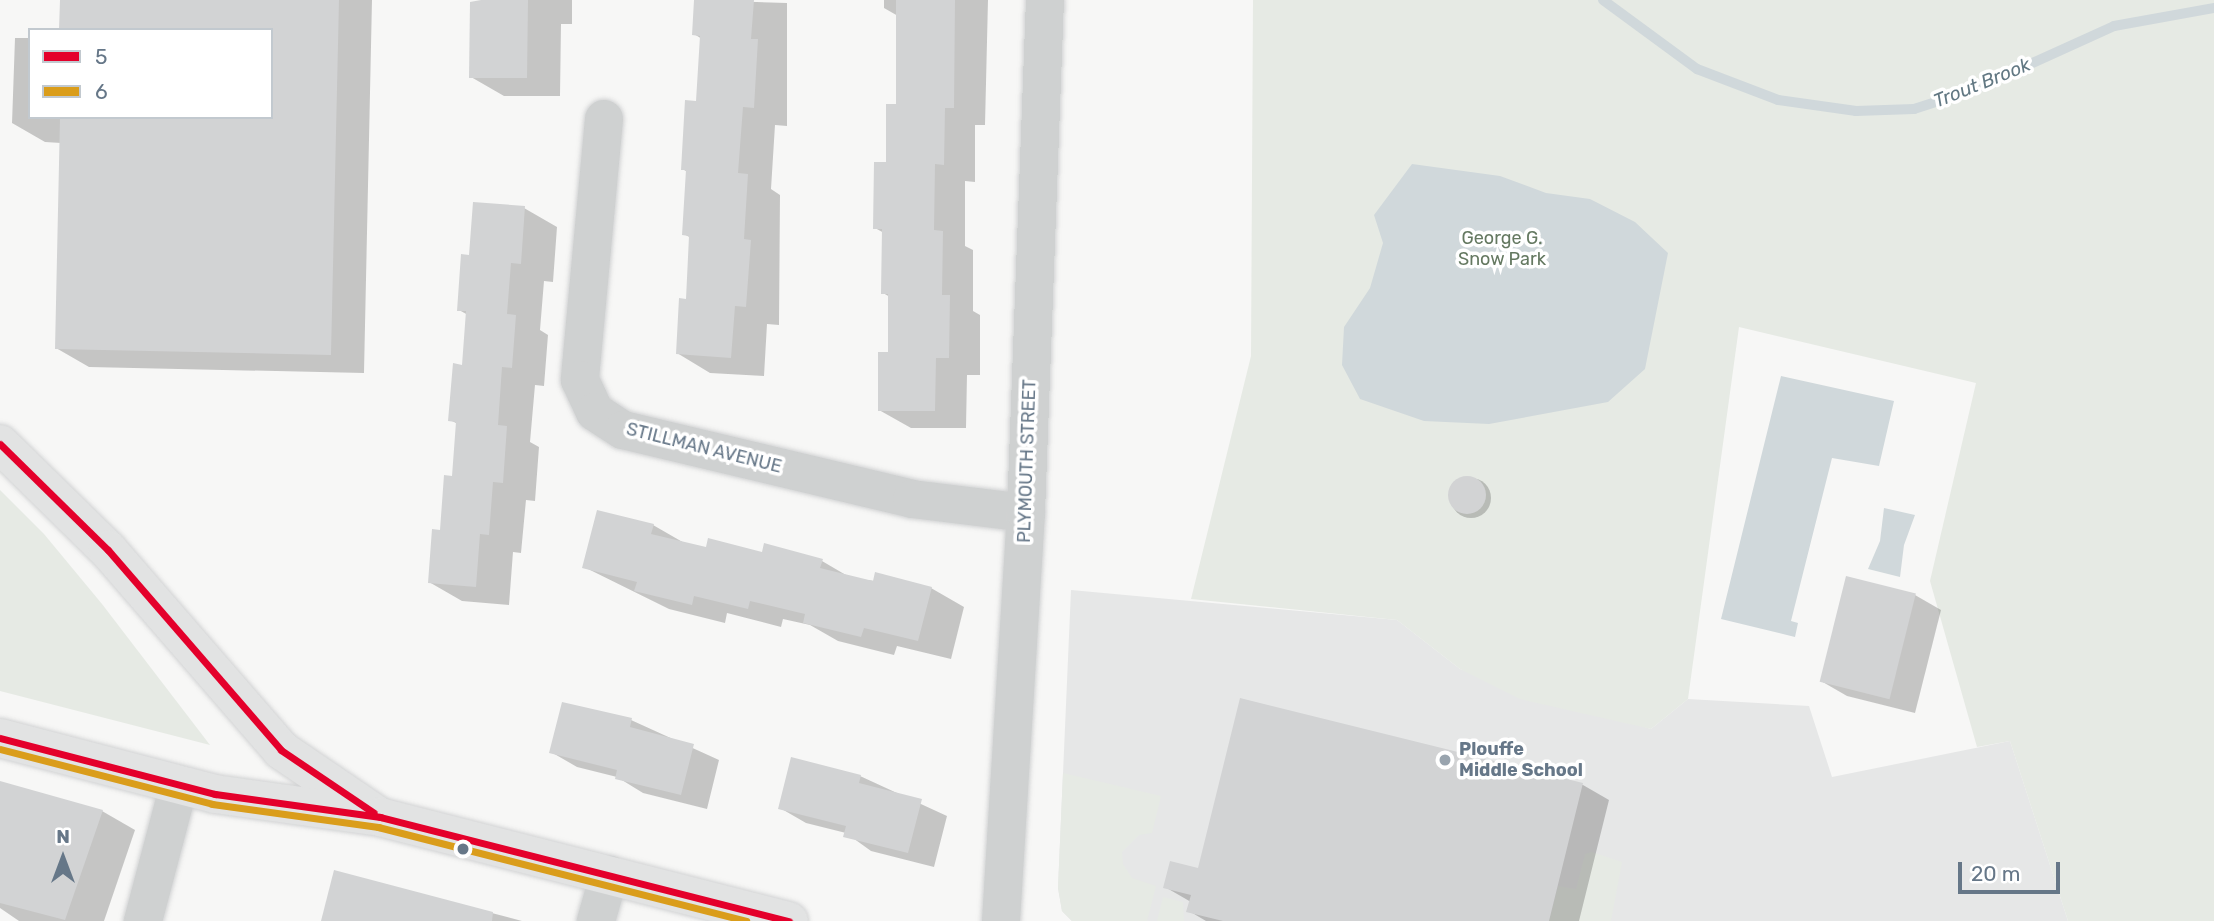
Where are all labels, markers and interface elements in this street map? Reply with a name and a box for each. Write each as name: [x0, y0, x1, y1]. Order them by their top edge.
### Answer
legend: [28, 28, 273, 119]
text: 5: [95, 44, 107, 69]
water label: Trout Brook: [1930, 53, 2034, 113]
text: 6: [95, 79, 108, 104]
park label: George G. Snow Park: [1458, 228, 1546, 270]
street label: PLYMOUTH STREET: [1013, 379, 1041, 543]
street label: STILLMAN AVENUE: [624, 418, 784, 478]
place label: Plouffe Middle School: [1459, 739, 1583, 782]
marker: Plouffe Middle School: [1437, 752, 1453, 768]
north arrow: [28, 823, 98, 893]
text: N: [56, 825, 70, 848]
unlabelled marker: [456, 842, 470, 856]
scale bar: [1962, 848, 2064, 892]
text: 20 m: [1971, 861, 2020, 886]

